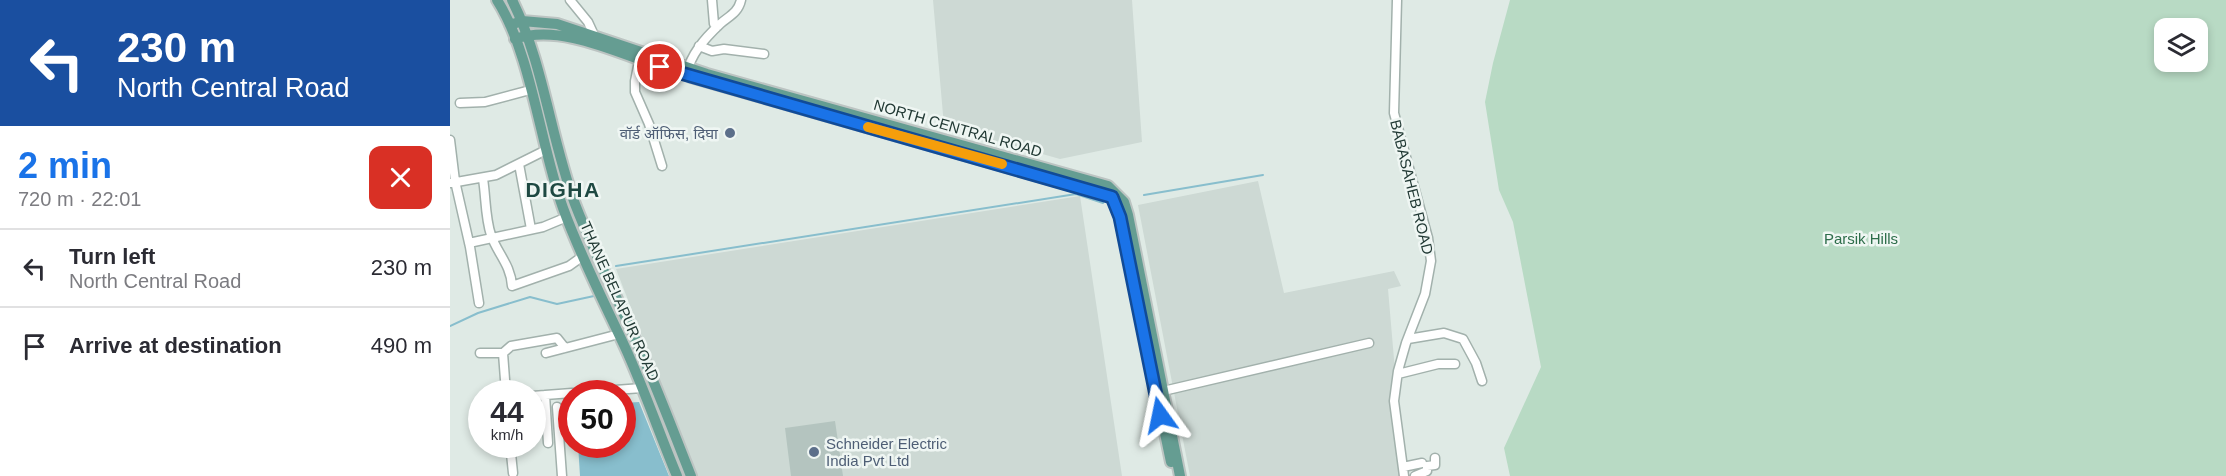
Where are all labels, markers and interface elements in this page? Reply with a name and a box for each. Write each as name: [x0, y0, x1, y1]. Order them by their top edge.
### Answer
map controls: [2154, 18, 2208, 72]
button: layers: [2154, 18, 2208, 72]
icon: left: [18, 24, 96, 102]
text: 230 m: [117, 24, 236, 71]
pin: [634, 41, 685, 92]
icon: arrive: [643, 50, 676, 83]
text: North Central Road: [117, 73, 350, 103]
street label: NORTH CENTRAL ROAD: [872, 96, 1044, 160]
street label: BABASAHEB ROAD: [1387, 118, 1437, 256]
place label: वॉर्ड ऑफिस, दिघा: [620, 125, 719, 142]
marker: वॉर्ड ऑफिस, दिघा: [723, 126, 737, 140]
text: 2 min: [18, 145, 112, 186]
button: close: [369, 146, 432, 209]
district label: DIGHA: [525, 178, 601, 201]
text: 720 m · 22:01: [18, 188, 141, 210]
street label: THANE BELAPUR ROAD: [577, 219, 663, 383]
park label: Parsik Hills: [1824, 230, 1898, 247]
text: Turn left: [69, 244, 155, 269]
icon: left: [18, 252, 51, 285]
text: 230 m: [371, 255, 432, 280]
text: North Central Road: [69, 270, 241, 292]
icon: arrive: [18, 330, 51, 363]
text: Arrive at destination: [69, 333, 282, 358]
text: 490 m: [371, 333, 432, 358]
speed limit sign: 50: [558, 380, 636, 458]
position arrow: [1128, 383, 1192, 447]
text: 44: [490, 395, 524, 428]
text: km/h: [491, 426, 523, 443]
place label: Schneider Electric India Pvt Ltd: [826, 435, 947, 469]
marker: Schneider Electric India Pvt Ltd: [807, 445, 821, 459]

